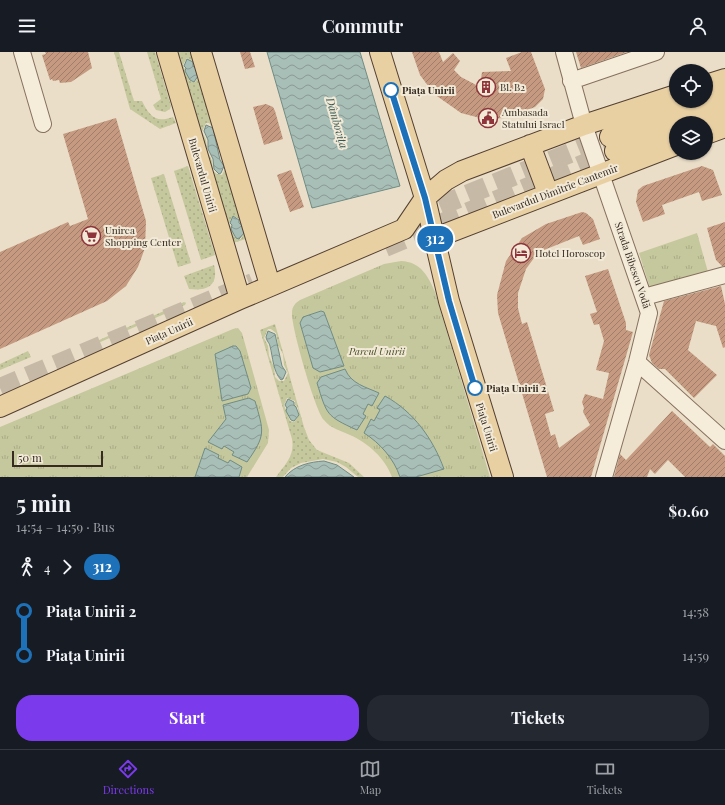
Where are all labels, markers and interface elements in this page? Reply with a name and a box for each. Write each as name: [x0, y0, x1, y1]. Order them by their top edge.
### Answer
text: Commutr: [322, 14, 403, 38]
icon: menu: [16, 15, 38, 37]
icon: person: [687, 15, 709, 37]
map controls: [669, 64, 713, 160]
button: locate: [669, 64, 713, 108]
building icon: Bl. B2: [475, 76, 497, 98]
place label: Bl. B2: [500, 80, 525, 94]
marker: Piața Unirii: [383, 82, 399, 98]
place label: Piața Unirii: [402, 83, 455, 97]
water label: Dâmbovița: [323, 95, 352, 150]
place label: Ambasada Statului Israel: [501, 105, 565, 131]
public building icon: Ambasada Statului Israel: [477, 107, 499, 129]
button: layers: [669, 116, 713, 160]
street label: Bulevardul Unirii: [186, 136, 220, 214]
street label: Bulevardul Dimitrie Cantemir: [490, 160, 621, 222]
street label: Strada Bibescu Vodă: [612, 220, 654, 310]
place label: Unirea Shopping Center: [105, 223, 181, 249]
supermarket icon: Unirea Shopping Center: [80, 225, 102, 247]
line badge: 312: [412, 226, 458, 252]
text: 312: [425, 229, 445, 248]
hotel icon: Hotel Horoscop: [510, 242, 532, 264]
place label: Hotel Horoscop: [535, 246, 605, 260]
street label: Piața Unirii: [143, 314, 195, 348]
park label: Parcul Unirii: [348, 344, 406, 358]
marker: Piața Unirii 2: [467, 380, 483, 396]
place label: Piața Unirii 2: [486, 381, 546, 395]
street label: Piața Unirii: [473, 401, 501, 453]
scale bar: [12, 449, 103, 468]
text: 50 m: [18, 450, 42, 465]
text: 5 min: [16, 488, 71, 518]
text: $0.60: [669, 501, 709, 521]
text: 14:54 – 14:59 · Bus: [16, 518, 114, 535]
icon: walk: [16, 556, 38, 578]
icon: forward: [56, 556, 78, 578]
text: 312: [92, 557, 112, 576]
text: 4: [44, 559, 50, 576]
text: Piața Unirii 2: [46, 601, 136, 621]
text: 14:58: [682, 603, 709, 620]
text: Piața Unirii: [46, 645, 125, 665]
text: 14:59: [682, 647, 709, 664]
button: Start: [16, 695, 359, 741]
button: Tickets: [367, 695, 709, 741]
tab: Directions: [103, 758, 154, 797]
tab: Map: [359, 758, 381, 797]
tab: Tickets: [587, 758, 622, 797]

